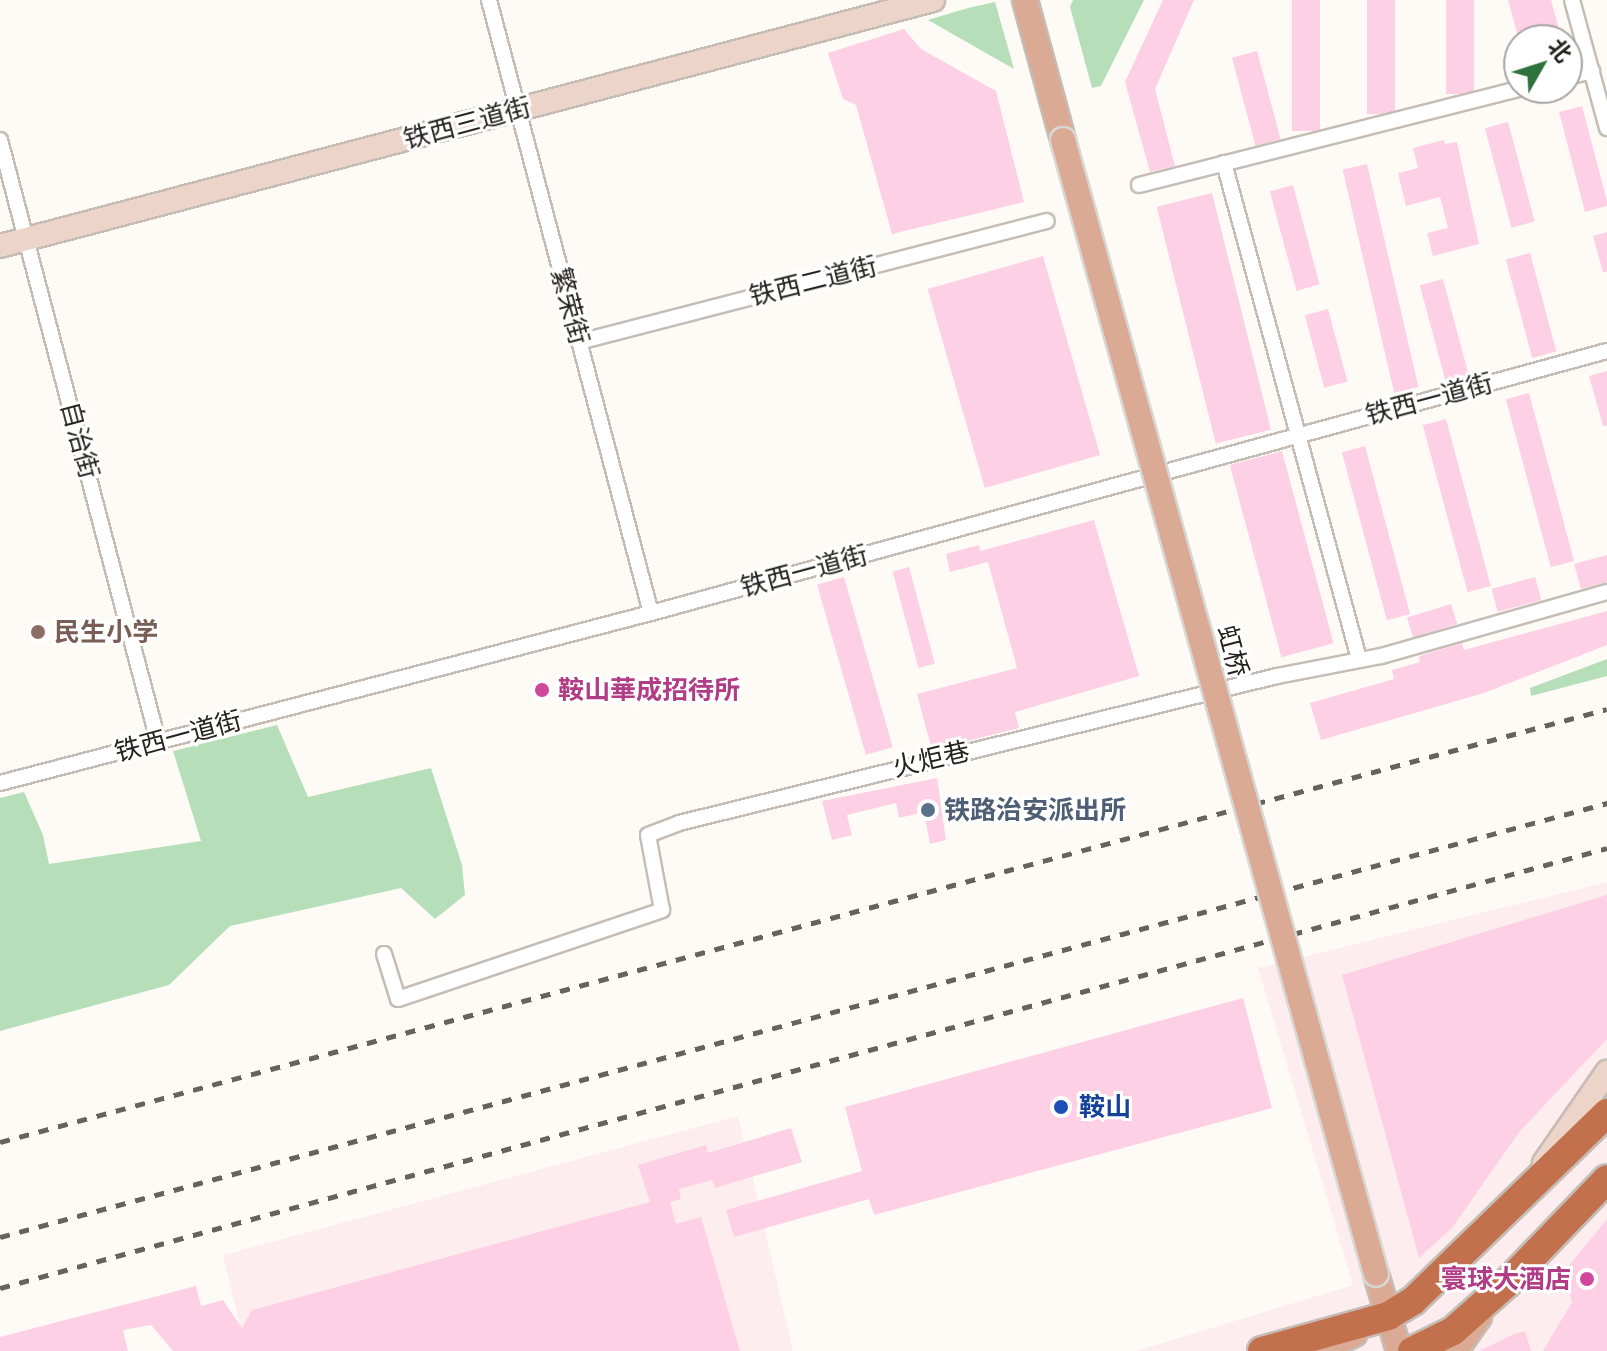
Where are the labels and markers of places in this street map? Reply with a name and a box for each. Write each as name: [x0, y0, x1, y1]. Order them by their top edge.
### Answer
place label: 民生小学: [54, 616, 158, 648]
marker: 民生小学: [29, 623, 47, 641]
place label: 鞍山華成招待所: [558, 674, 740, 706]
marker: 鞍山華成招待所: [533, 681, 551, 699]
place label: 铁路治安派出所: [944, 794, 1126, 826]
marker: 铁路治安派出所: [919, 801, 937, 819]
place label: 鞍山: [1079, 1091, 1131, 1123]
marker: 鞍山: [1050, 1096, 1072, 1118]
place label: 寰球大酒店: [1441, 1263, 1571, 1295]
marker: 寰球大酒店: [1578, 1270, 1596, 1288]

